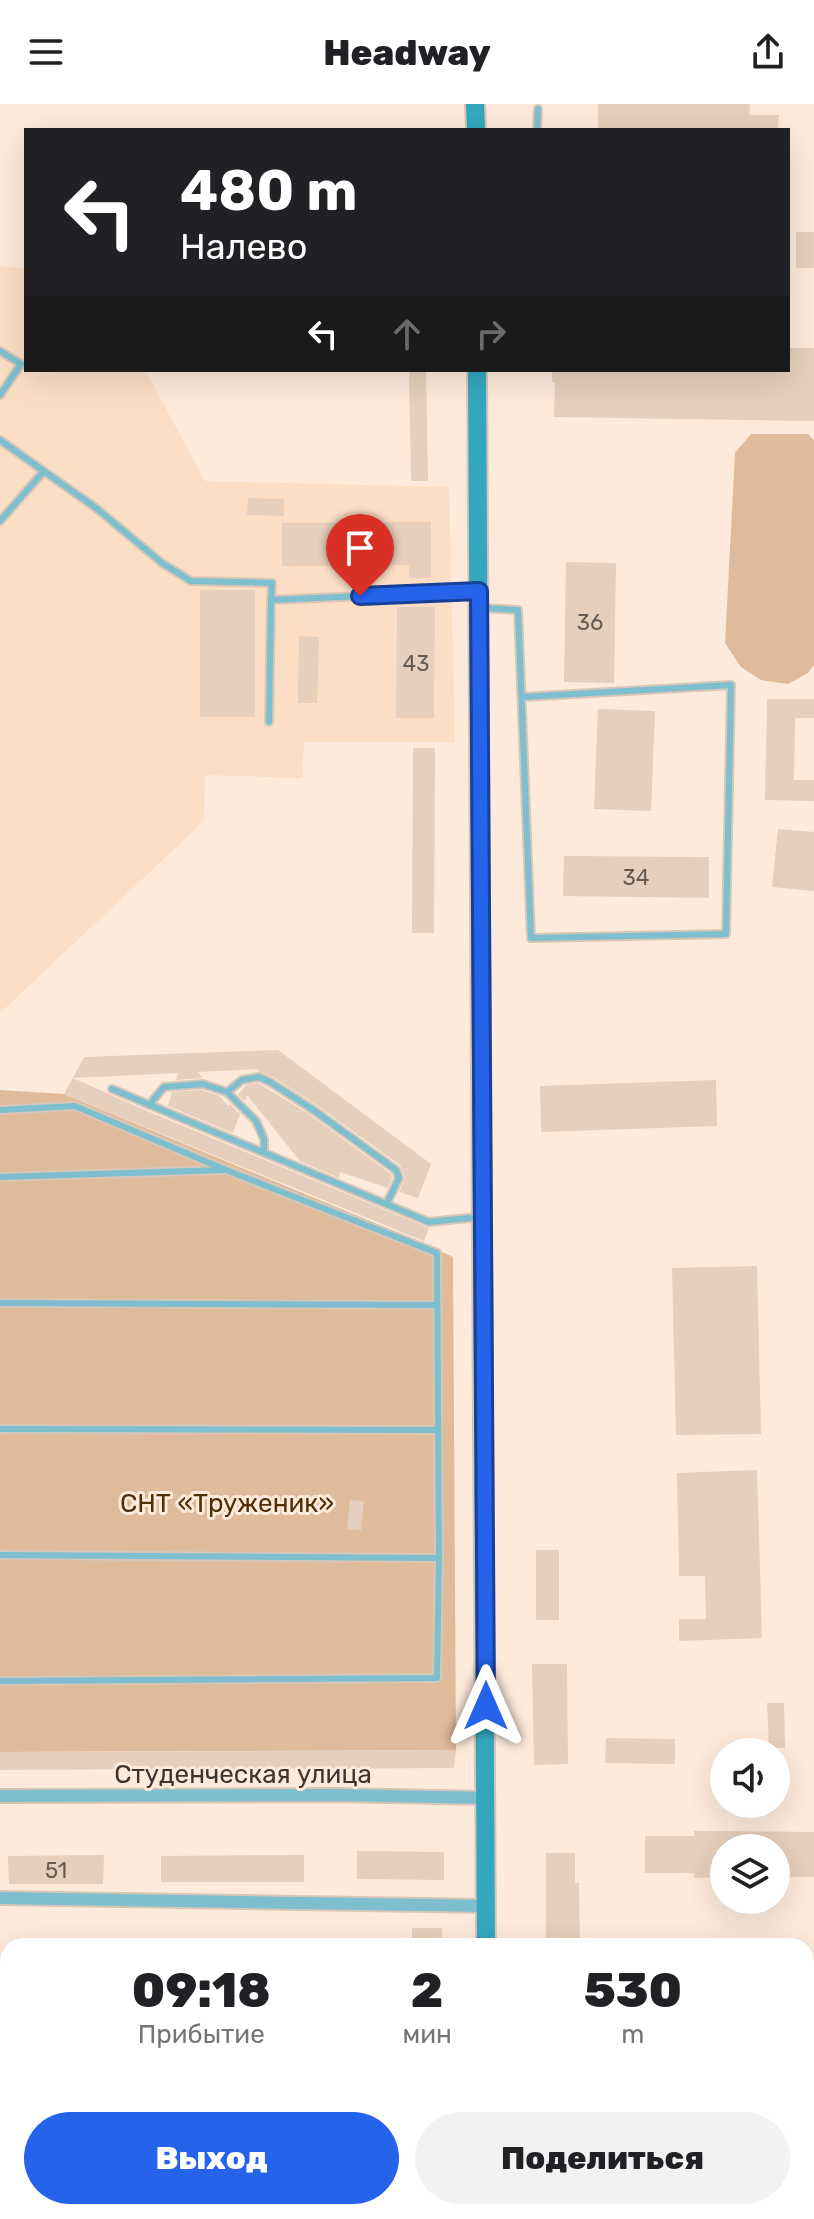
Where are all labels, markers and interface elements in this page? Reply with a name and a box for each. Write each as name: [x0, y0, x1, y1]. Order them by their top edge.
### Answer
icon: menu: [24, 30, 68, 74]
icon: share: [746, 30, 790, 74]
text: Headway: [323, 31, 491, 74]
text: 480 m: [180, 158, 357, 224]
icon: left: [48, 160, 152, 264]
text: Налево: [180, 225, 307, 268]
icon: left: [301, 312, 345, 356]
icon: ahead: [385, 312, 429, 356]
icon: right: [469, 312, 513, 356]
pin: [326, 514, 394, 596]
icon: arrive: [338, 526, 382, 570]
house number: 36: [577, 609, 603, 636]
house number: 43: [403, 650, 429, 677]
house number: 34: [623, 864, 649, 891]
park label: СНТ «Труженик»: [120, 1488, 334, 1519]
position arrow: [444, 1664, 528, 1748]
map controls: [710, 1738, 790, 1914]
button: sound: [710, 1738, 790, 1818]
street label: Студенческая улица: [114, 1759, 372, 1790]
button: layers: [710, 1834, 790, 1914]
house number: 51: [45, 1857, 67, 1884]
text: 09:18: [132, 1962, 271, 2019]
text: 2: [411, 1962, 443, 2019]
text: 530: [584, 1962, 682, 2019]
text: Прибытие: [138, 2019, 265, 2050]
text: мин: [402, 2019, 452, 2050]
text: m: [621, 2019, 644, 2050]
button: Выход: [24, 2112, 399, 2204]
button: Поделиться: [415, 2112, 790, 2204]

